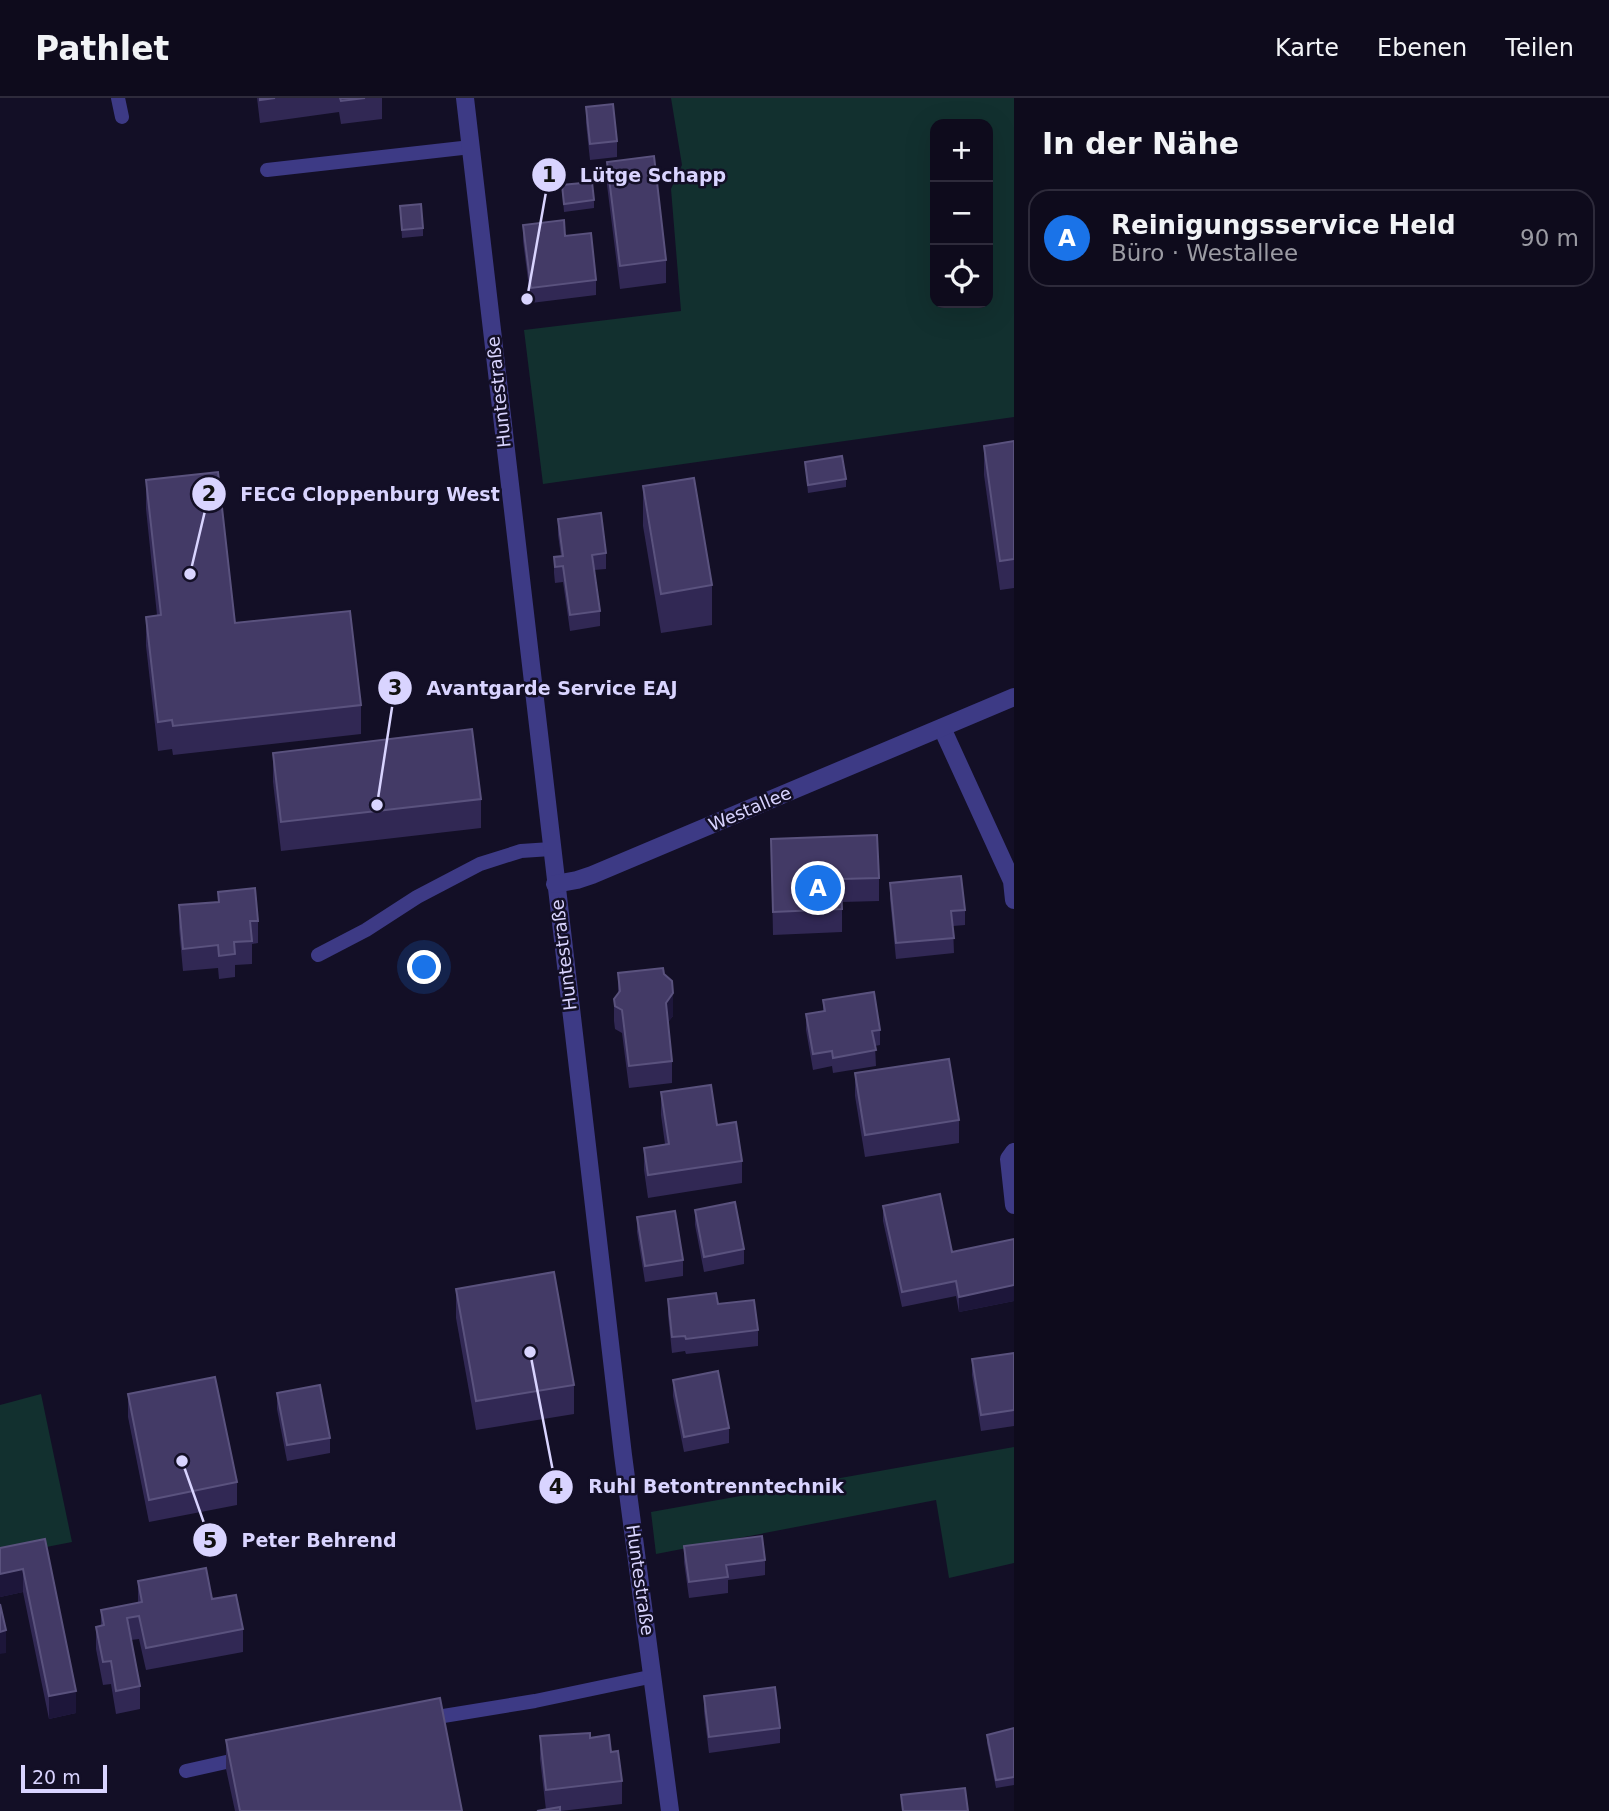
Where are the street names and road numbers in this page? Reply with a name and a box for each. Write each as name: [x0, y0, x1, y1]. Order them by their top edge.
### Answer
street label: Huntestraße: [482, 335, 515, 449]
street label: Westallee: [705, 782, 794, 835]
street label: Huntestraße: [546, 898, 581, 1012]
street label: Huntestraße: [622, 1523, 659, 1637]

